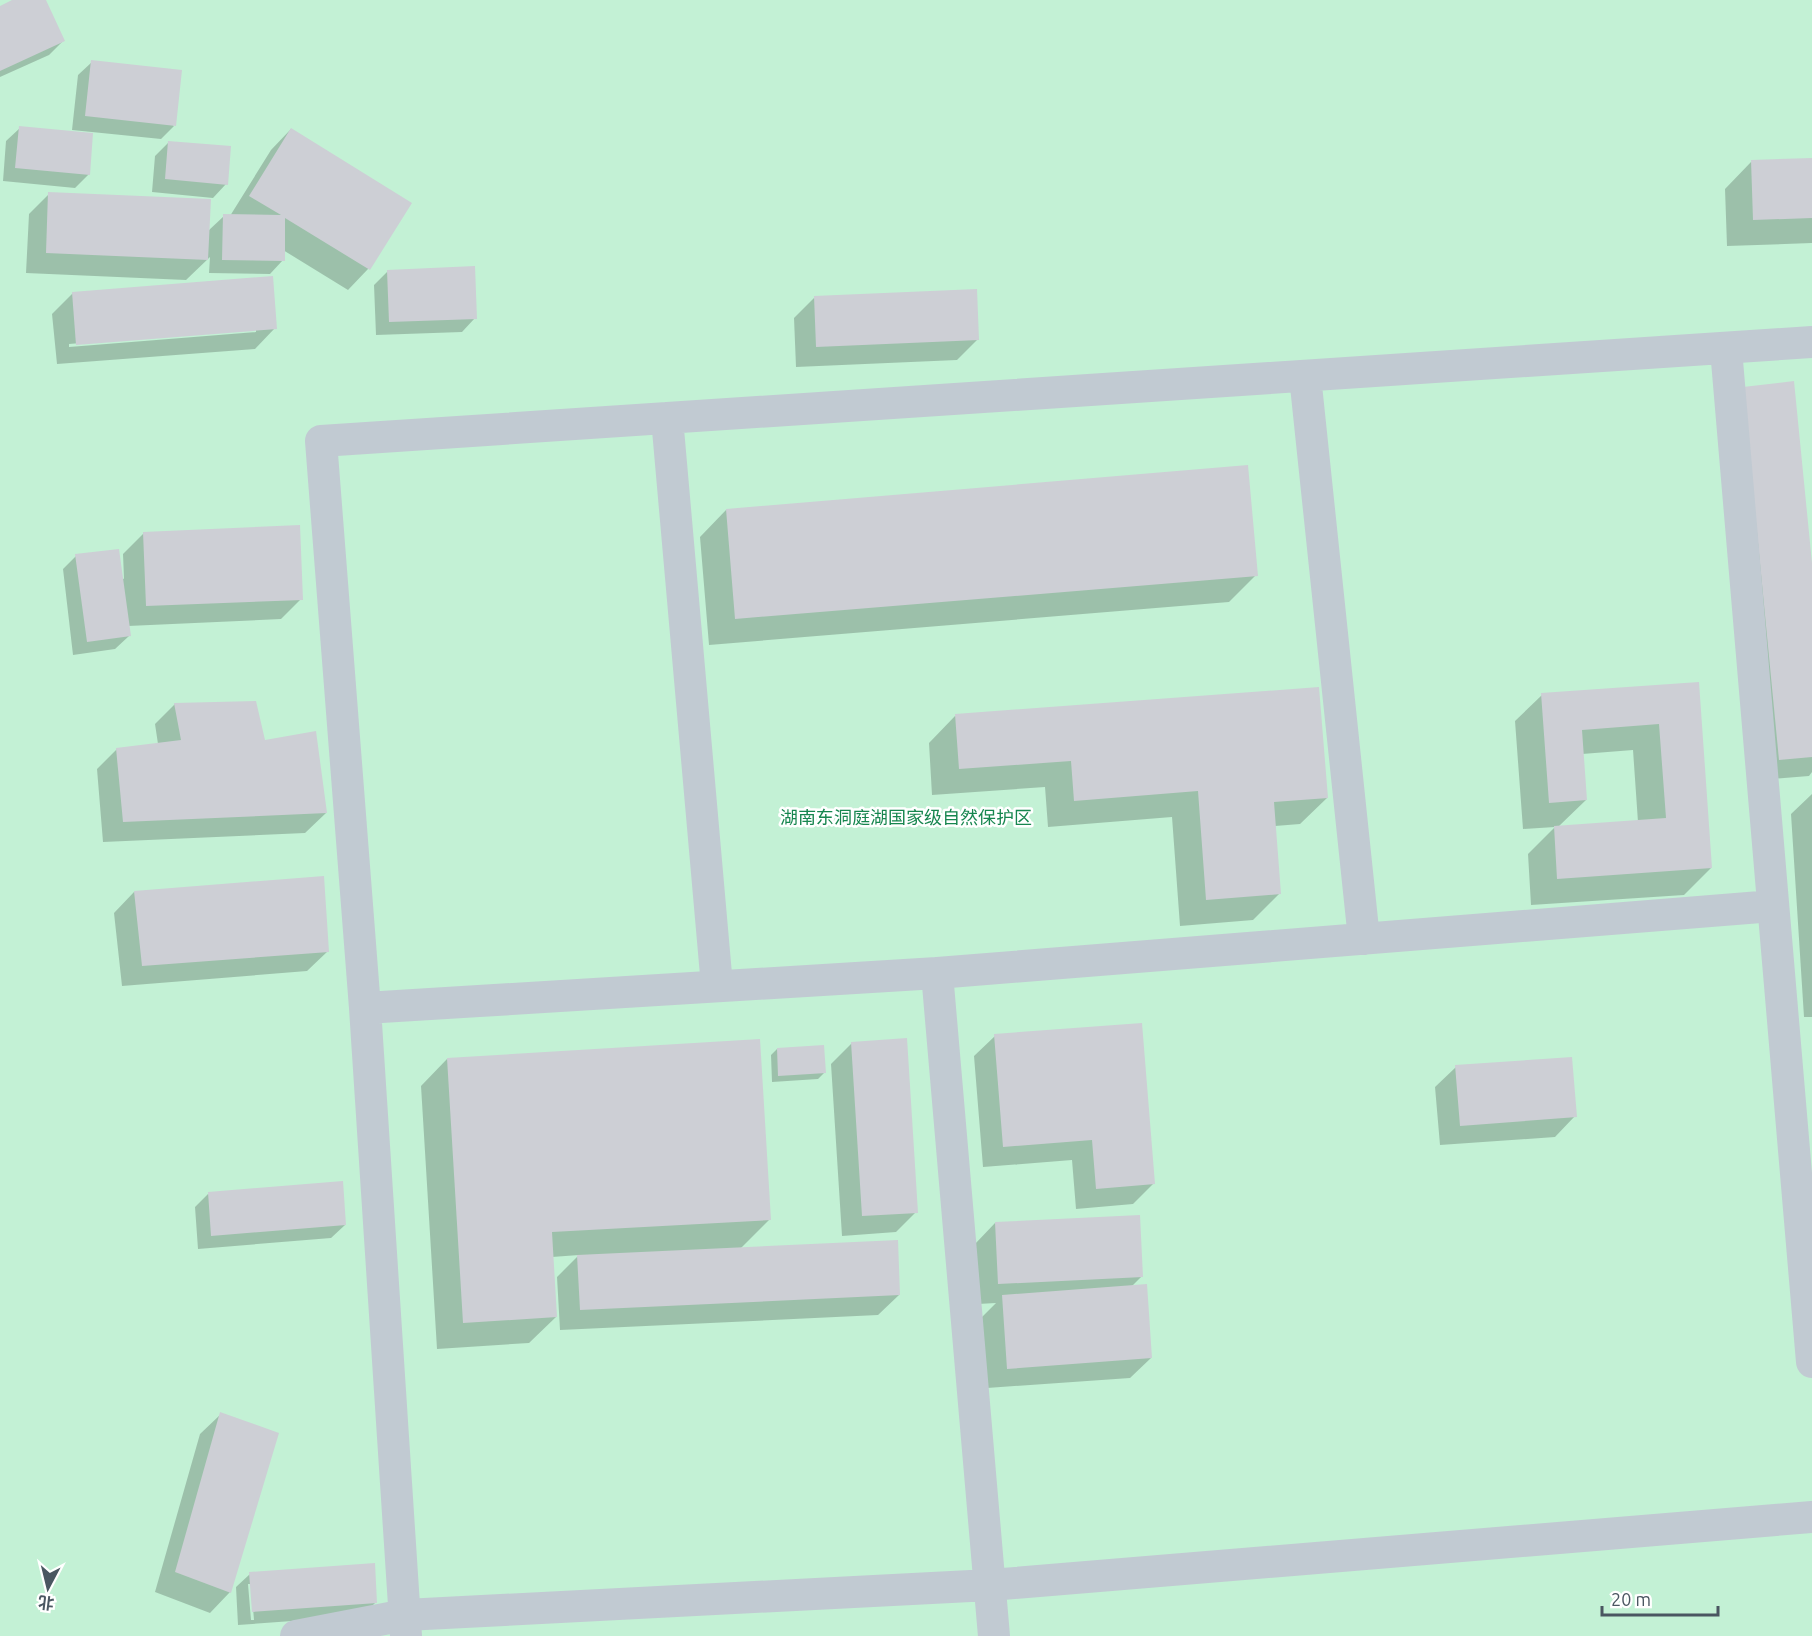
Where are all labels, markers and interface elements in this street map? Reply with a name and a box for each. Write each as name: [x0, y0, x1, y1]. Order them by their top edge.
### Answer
park label: 湖南东洞庭湖国家级自然保护区: [780, 807, 1032, 827]
north arrow: [18, 1558, 78, 1618]
scale bar: [1602, 1579, 1718, 1617]
text: 20 m: [1611, 1589, 1651, 1609]
text: 北: [37, 1593, 55, 1613]

